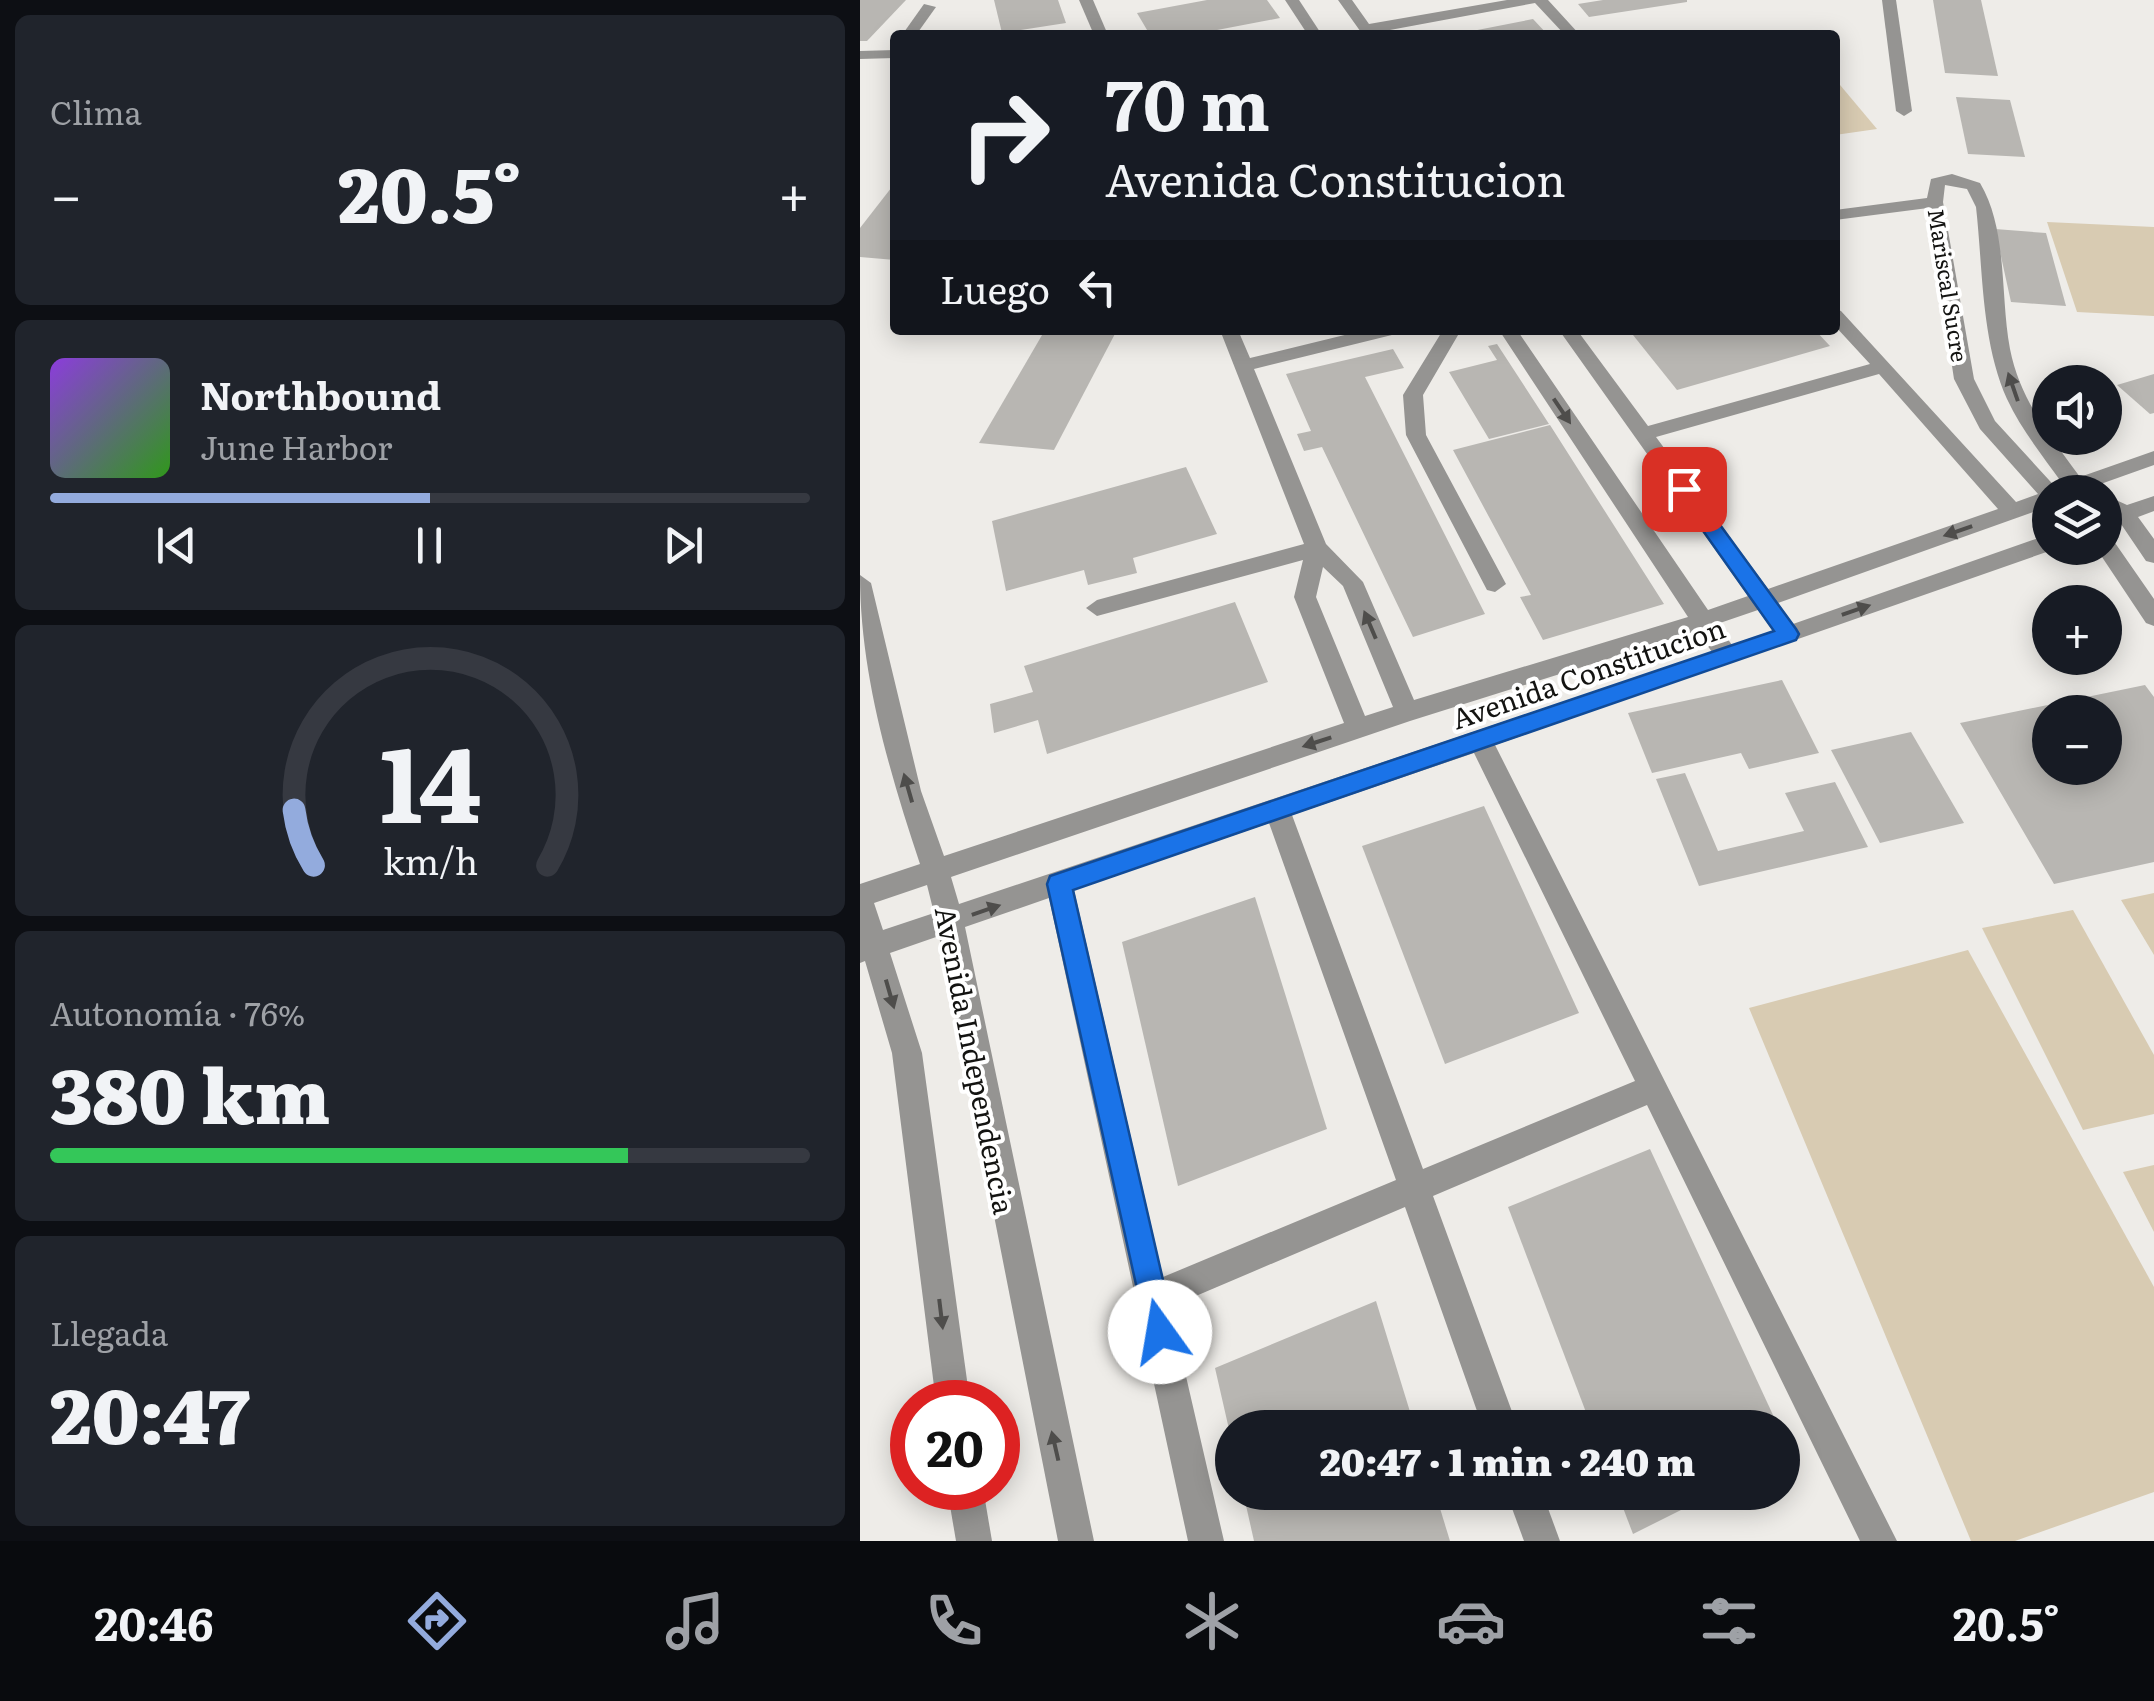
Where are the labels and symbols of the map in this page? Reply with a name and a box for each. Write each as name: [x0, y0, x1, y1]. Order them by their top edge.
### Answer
street label: Mariscal Sucre: [1921, 206, 1977, 364]
one-way arrow: [2004, 371, 2019, 401]
one-way arrow: [1552, 398, 1571, 425]
pin: [1642, 447, 1727, 532]
one-way arrow: [1942, 524, 1972, 539]
one-way arrow: [1842, 602, 1872, 617]
street label: Avenida Constitucion: [1446, 605, 1730, 739]
one-way arrow: [1362, 610, 1378, 639]
one-way arrow: [1302, 735, 1332, 750]
one-way arrow: [900, 772, 915, 803]
one-way arrow: [972, 901, 1002, 916]
street label: Avenida Independencia: [926, 903, 1026, 1217]
one-way arrow: [883, 979, 898, 1009]
position arrow: [1108, 1280, 1212, 1384]
one-way arrow: [934, 1298, 950, 1330]
speed limit sign: 20: [890, 1380, 1020, 1510]
one-way arrow: [1047, 1430, 1062, 1461]

